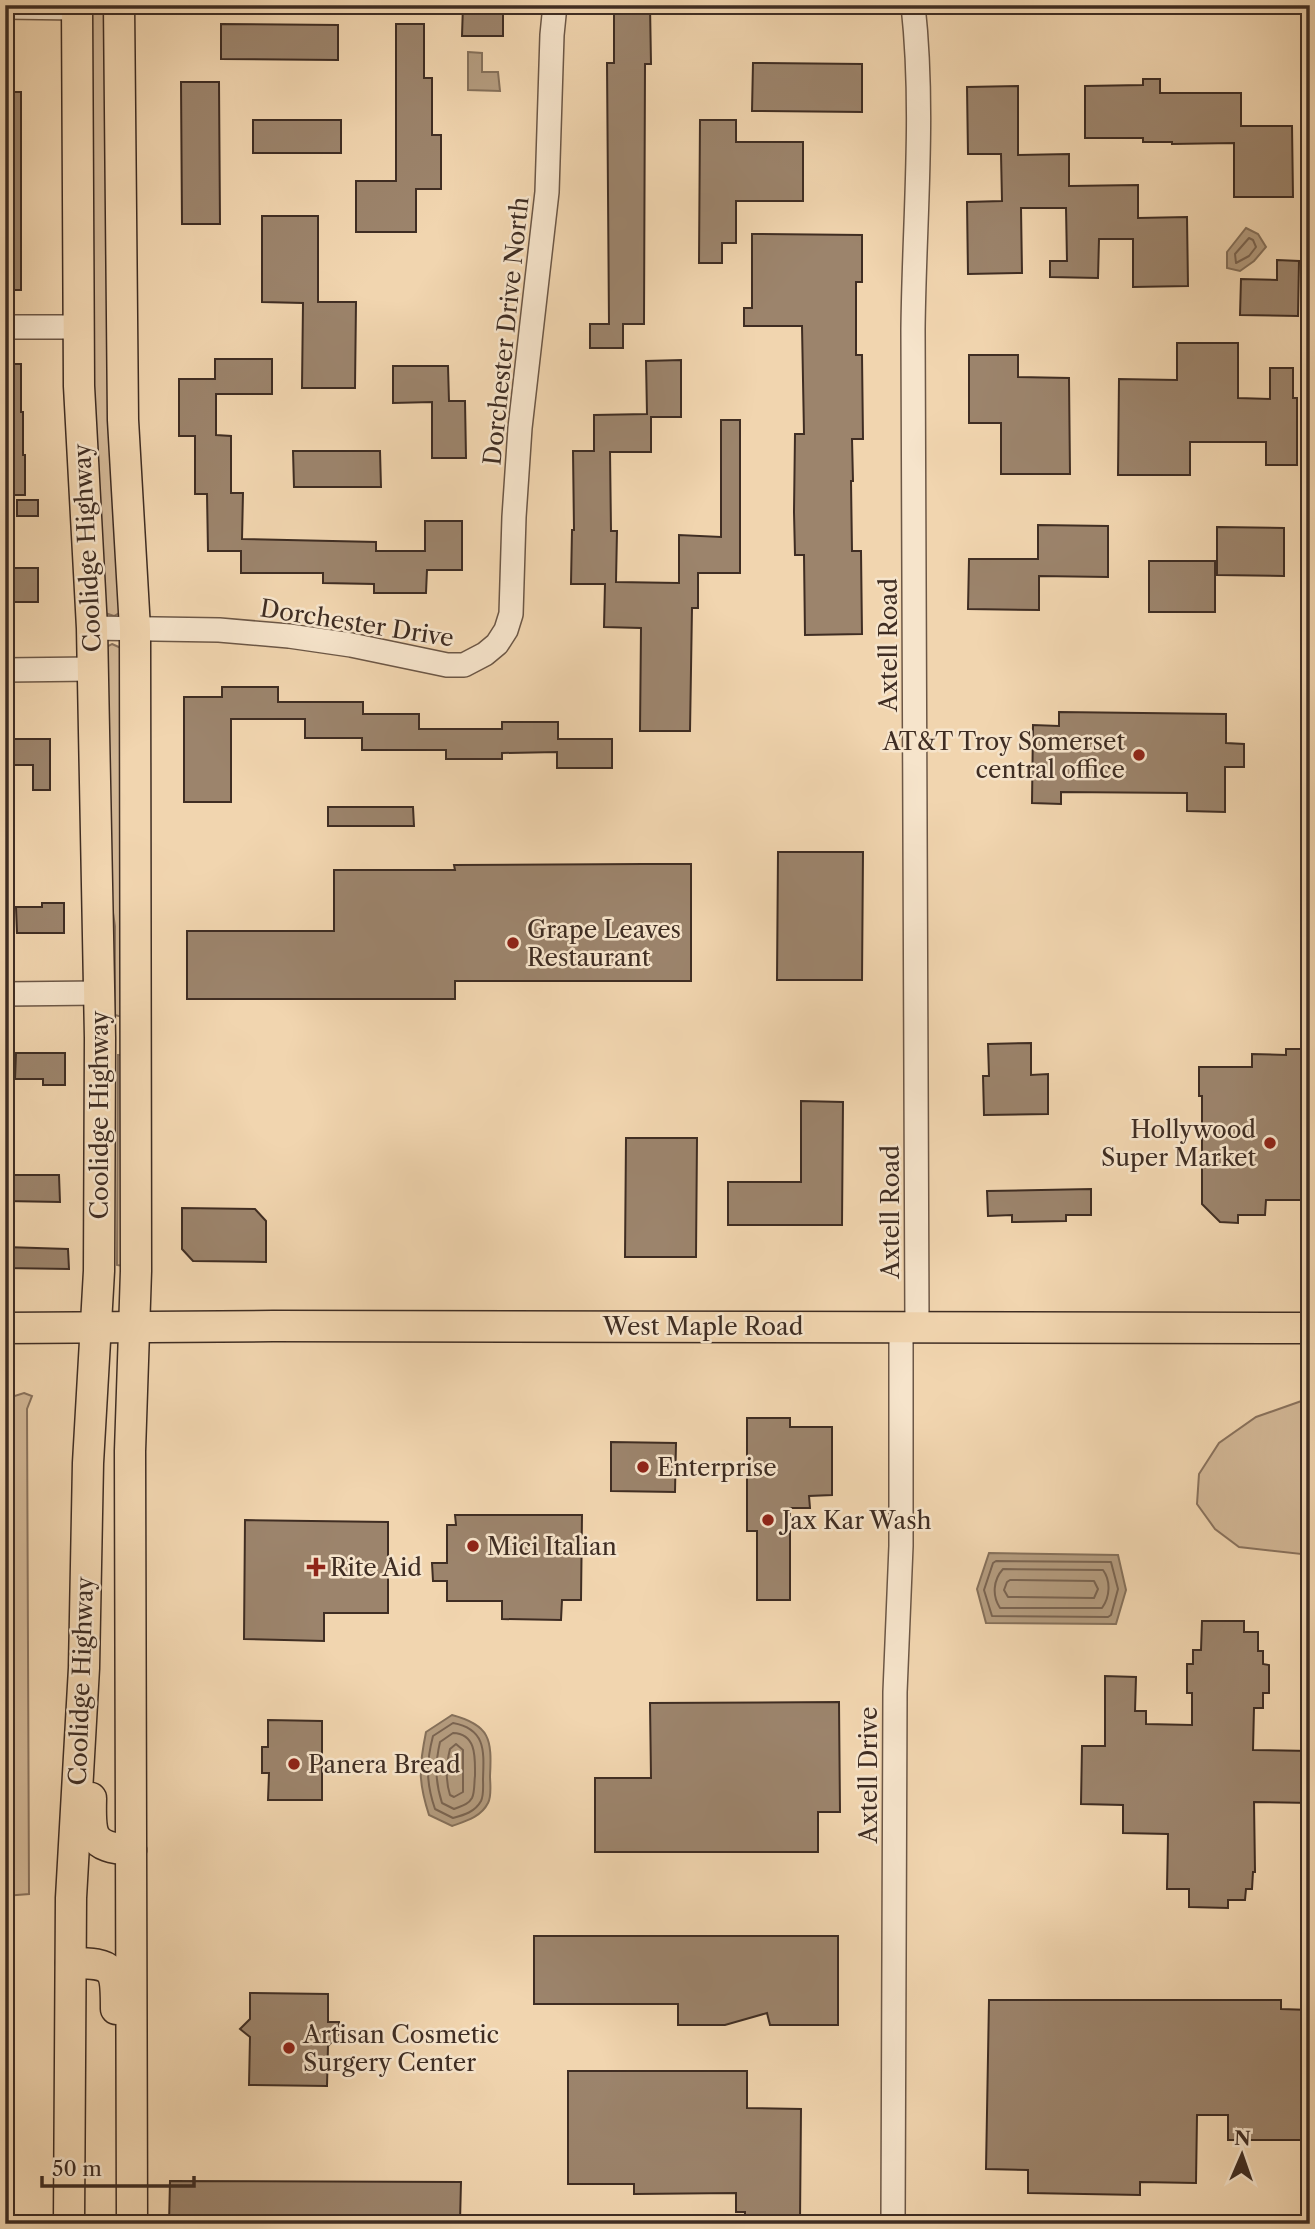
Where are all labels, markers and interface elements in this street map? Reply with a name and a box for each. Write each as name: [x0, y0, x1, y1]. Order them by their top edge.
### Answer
street label: Dorchester Drive North: [477, 195, 535, 467]
street label: Coolidge Highway: [67, 442, 107, 653]
street label: Axtell Road: [874, 578, 903, 713]
street label: Dorchester Drive: [258, 593, 456, 653]
place label: AT&T Troy Somerset central office: [882, 727, 1126, 784]
marker: AT&T Troy Somerset central office: [1131, 747, 1147, 763]
place label: Grape Leaves Restaurant: [527, 915, 681, 972]
marker: Grape Leaves Restaurant: [505, 935, 521, 951]
street label: Coolidge Highway: [85, 1010, 114, 1219]
place label: Hollywood Super Market: [1101, 1115, 1257, 1172]
marker: Hollywood Super Market: [1262, 1135, 1278, 1151]
street label: Axtell Road: [876, 1145, 905, 1280]
street label: West Maple Road: [602, 1312, 804, 1341]
place label: Enterprise: [657, 1453, 777, 1482]
marker: Enterprise: [635, 1459, 651, 1475]
place label: Jax Kar Wash: [778, 1506, 932, 1535]
marker: Jax Kar Wash: [760, 1512, 776, 1528]
place label: Mici Italian: [487, 1532, 617, 1561]
marker: Mici Italian: [465, 1538, 481, 1554]
place label: Rite Aid: [330, 1553, 422, 1582]
marker: Rite Aid: [308, 1559, 324, 1575]
street label: Coolidge Highway: [63, 1575, 99, 1786]
street label: Axtell Drive: [854, 1707, 883, 1844]
place label: Panera Bread: [308, 1750, 461, 1779]
marker: Panera Bread: [286, 1756, 302, 1772]
place label: Artisan Cosmetic Surgery Center: [302, 2020, 499, 2077]
marker: Artisan Cosmetic Surgery Center: [281, 2040, 297, 2056]
north arrow: [1206, 2120, 1276, 2190]
text: N: [1234, 2127, 1251, 2150]
scale bar: [42, 2145, 194, 2189]
text: 50 m: [52, 2156, 102, 2181]

